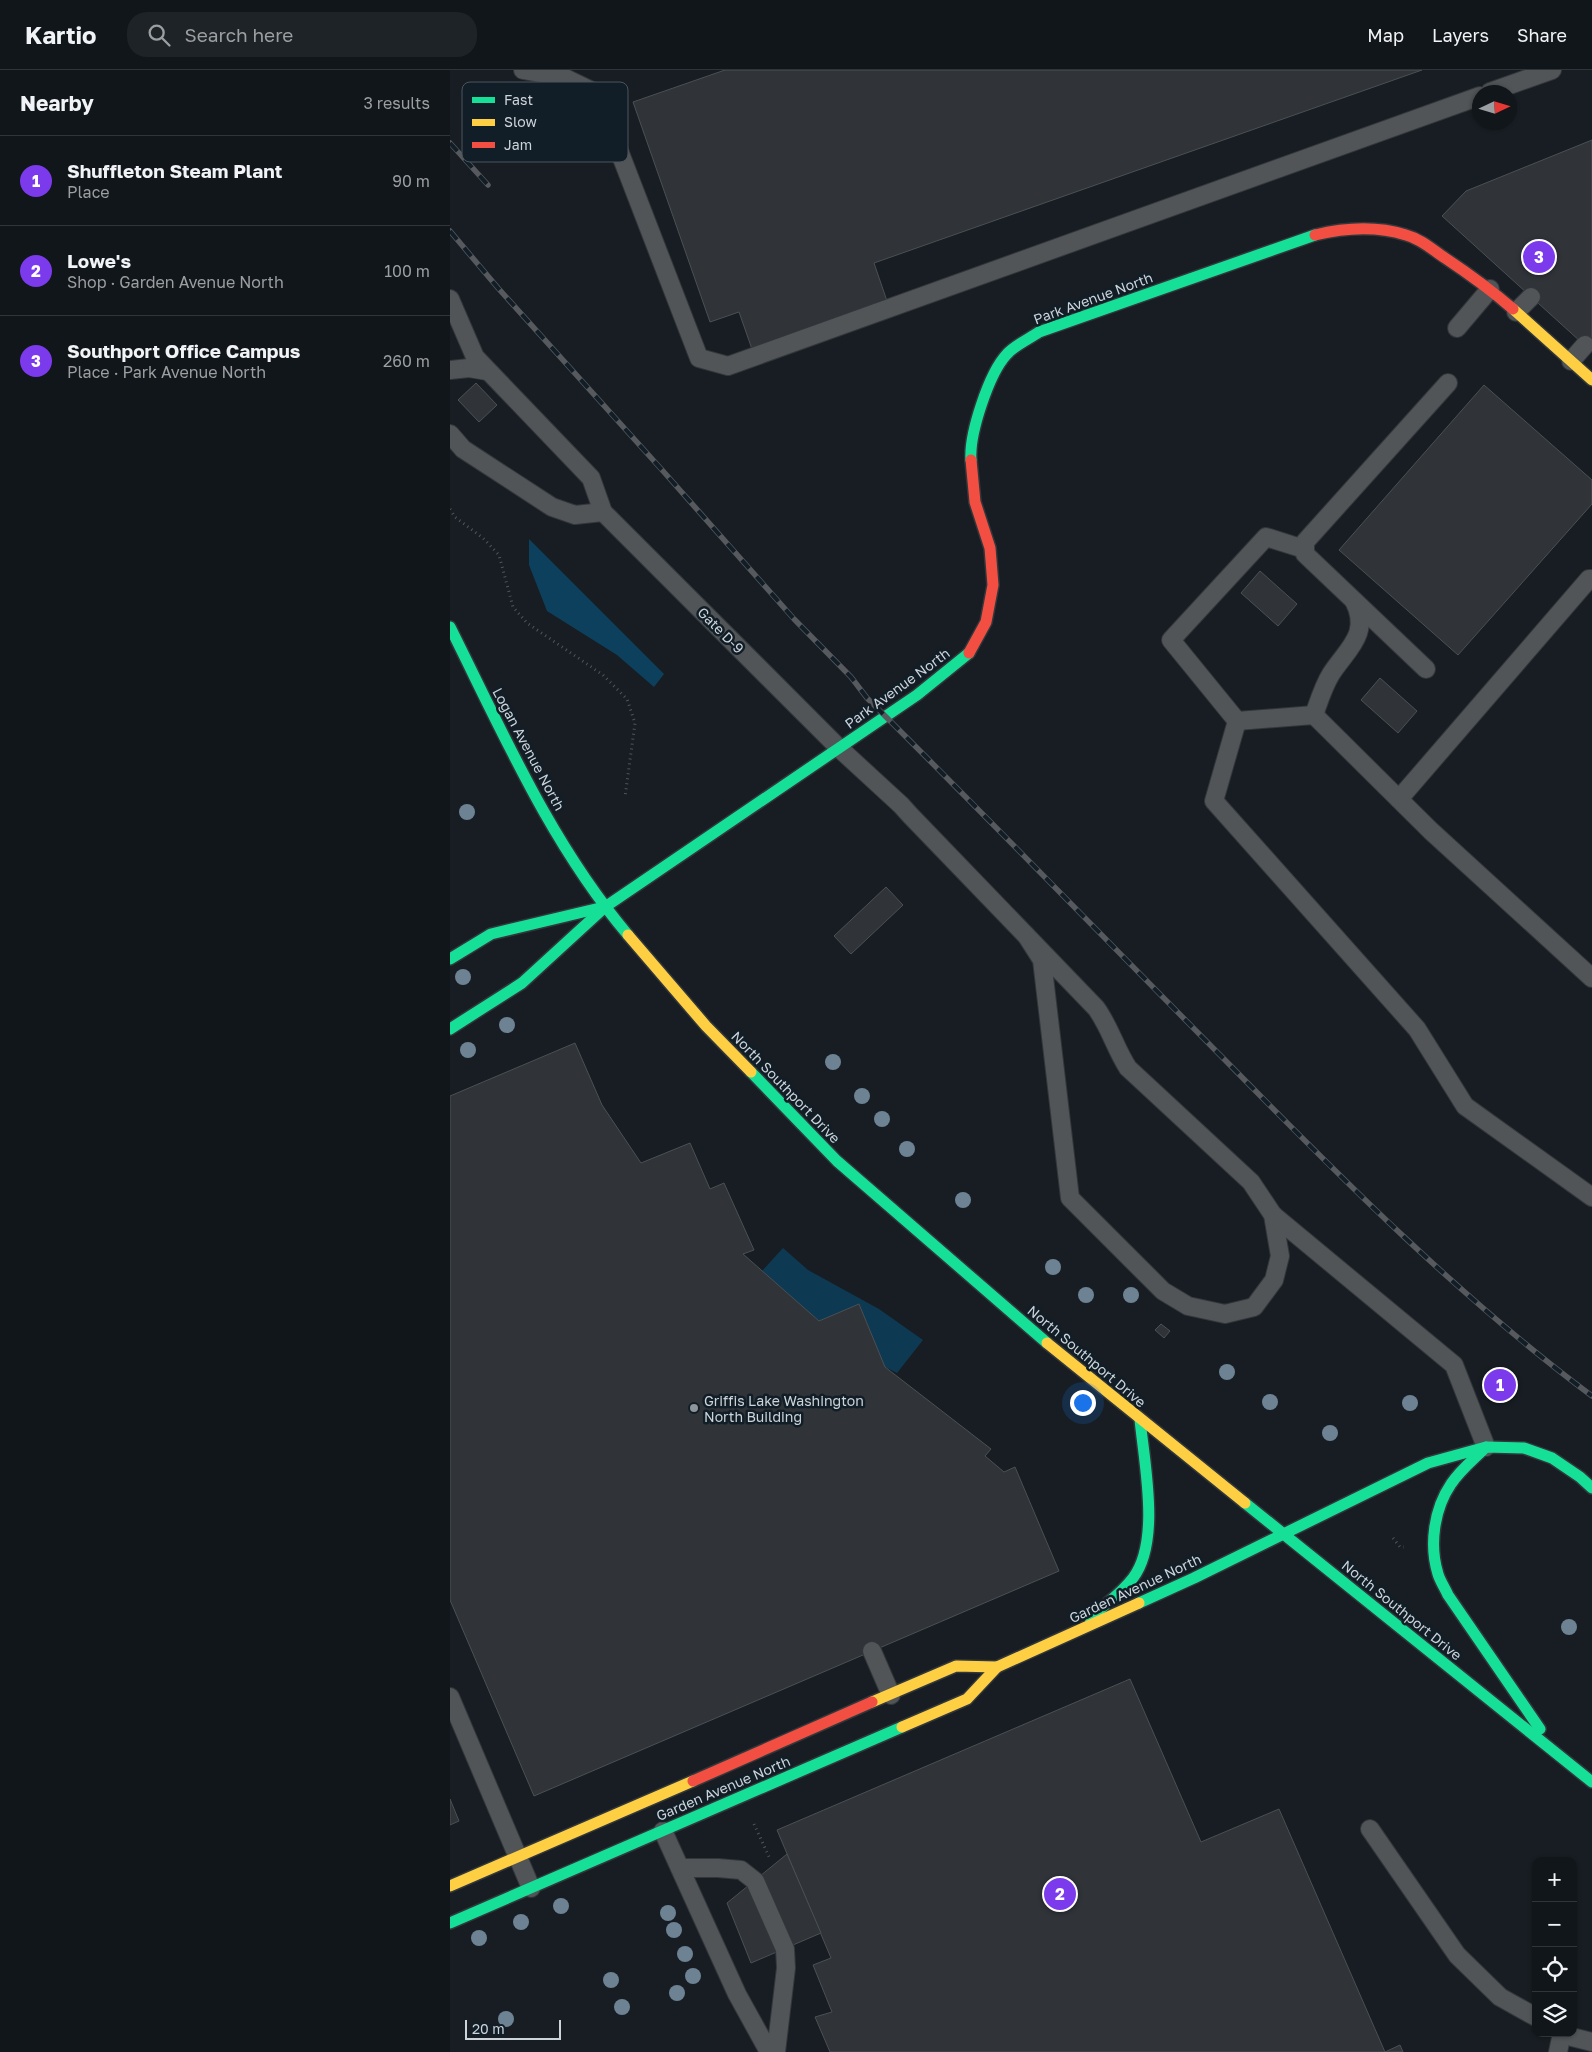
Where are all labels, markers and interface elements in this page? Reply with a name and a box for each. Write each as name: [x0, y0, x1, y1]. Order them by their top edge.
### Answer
search box: [127, 12, 477, 57]
text: Kartio: [25, 20, 97, 49]
icon: search: [145, 21, 173, 49]
text: Search here: [185, 23, 293, 46]
text: Map: [1367, 24, 1404, 46]
text: Layers: [1432, 24, 1489, 46]
text: Share: [1517, 24, 1567, 46]
legend: [462, 82, 628, 162]
north arrow: [1472, 85, 1517, 130]
text: Nearby: [20, 90, 94, 116]
text: Fast: [504, 91, 533, 108]
text: 3 results: [363, 93, 430, 113]
text: Slow: [504, 113, 537, 130]
text: Jam: [504, 136, 532, 153]
text: Shuffleton Steam Plant: [67, 159, 282, 182]
text: 1: [32, 171, 40, 191]
text: 90 m: [392, 171, 430, 191]
text: Place: [67, 182, 110, 202]
pin: 3: [1523, 238, 1555, 276]
text: Lowe's: [67, 249, 131, 272]
text: 2: [31, 261, 41, 281]
text: 100 m: [384, 261, 430, 281]
street label: Park Avenue North: [1031, 269, 1155, 327]
text: Shop · Garden Avenue North: [67, 272, 284, 292]
text: Southport Office Campus: [67, 339, 301, 362]
text: 3: [31, 351, 41, 371]
text: 260 m: [383, 351, 430, 371]
text: Place · Park Avenue North: [67, 362, 266, 382]
street label: Gate D-9: [694, 603, 748, 657]
street label: Park Avenue North: [841, 644, 953, 732]
street label: Logan Avenue North: [489, 685, 569, 813]
street label: North Southport Drive: [728, 1027, 844, 1147]
street label: North Southport Drive: [1024, 1302, 1150, 1410]
pin: 1: [1484, 1366, 1516, 1404]
your location: [1070, 1390, 1096, 1416]
place label: Griffis Lake Washington North Building: [704, 1392, 864, 1425]
marker: Griffis Lake Washington North Building: [688, 1402, 700, 1414]
street label: Garden Avenue North: [1066, 1550, 1204, 1626]
street label: North Southport Drive: [1339, 1556, 1465, 1664]
street label: Garden Avenue North: [653, 1752, 793, 1824]
map controls: [1532, 1857, 1577, 2037]
button: +: [1532, 1857, 1577, 1902]
pin: 2: [1044, 1875, 1076, 1913]
button: −: [1532, 1902, 1577, 1947]
button: locate: [1532, 1947, 1577, 1992]
button: layers: [1532, 1992, 1577, 2037]
scale bar: [465, 2017, 561, 2040]
text: 20 m: [472, 2020, 505, 2037]

